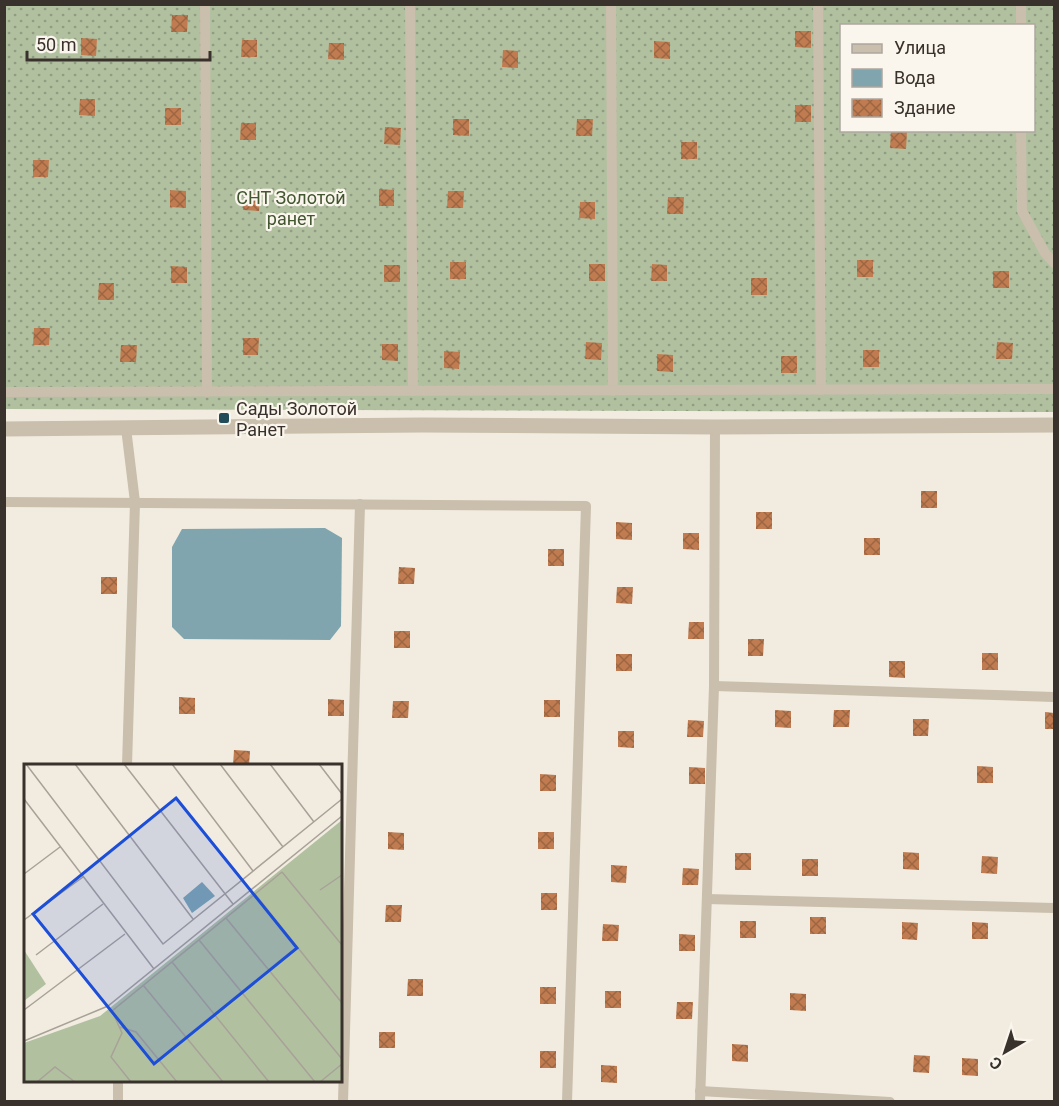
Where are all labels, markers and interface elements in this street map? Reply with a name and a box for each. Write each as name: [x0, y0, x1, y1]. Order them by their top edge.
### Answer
scale bar: [27, 24, 210, 62]
legend: [840, 24, 1035, 132]
text: 50 m: [36, 34, 76, 55]
text: Улица: [894, 37, 946, 58]
text: Вода: [894, 67, 936, 88]
text: Здание: [894, 97, 956, 118]
park label: СНТ Золотой ранет: [236, 187, 346, 229]
place label: Сады Золотой Ранет: [236, 398, 357, 440]
marker: Сады Золотой Ранет: [217, 411, 231, 425]
inset map: [24, 764, 342, 1082]
north arrow: [975, 1022, 1035, 1082]
text: С: [986, 1053, 1006, 1074]

